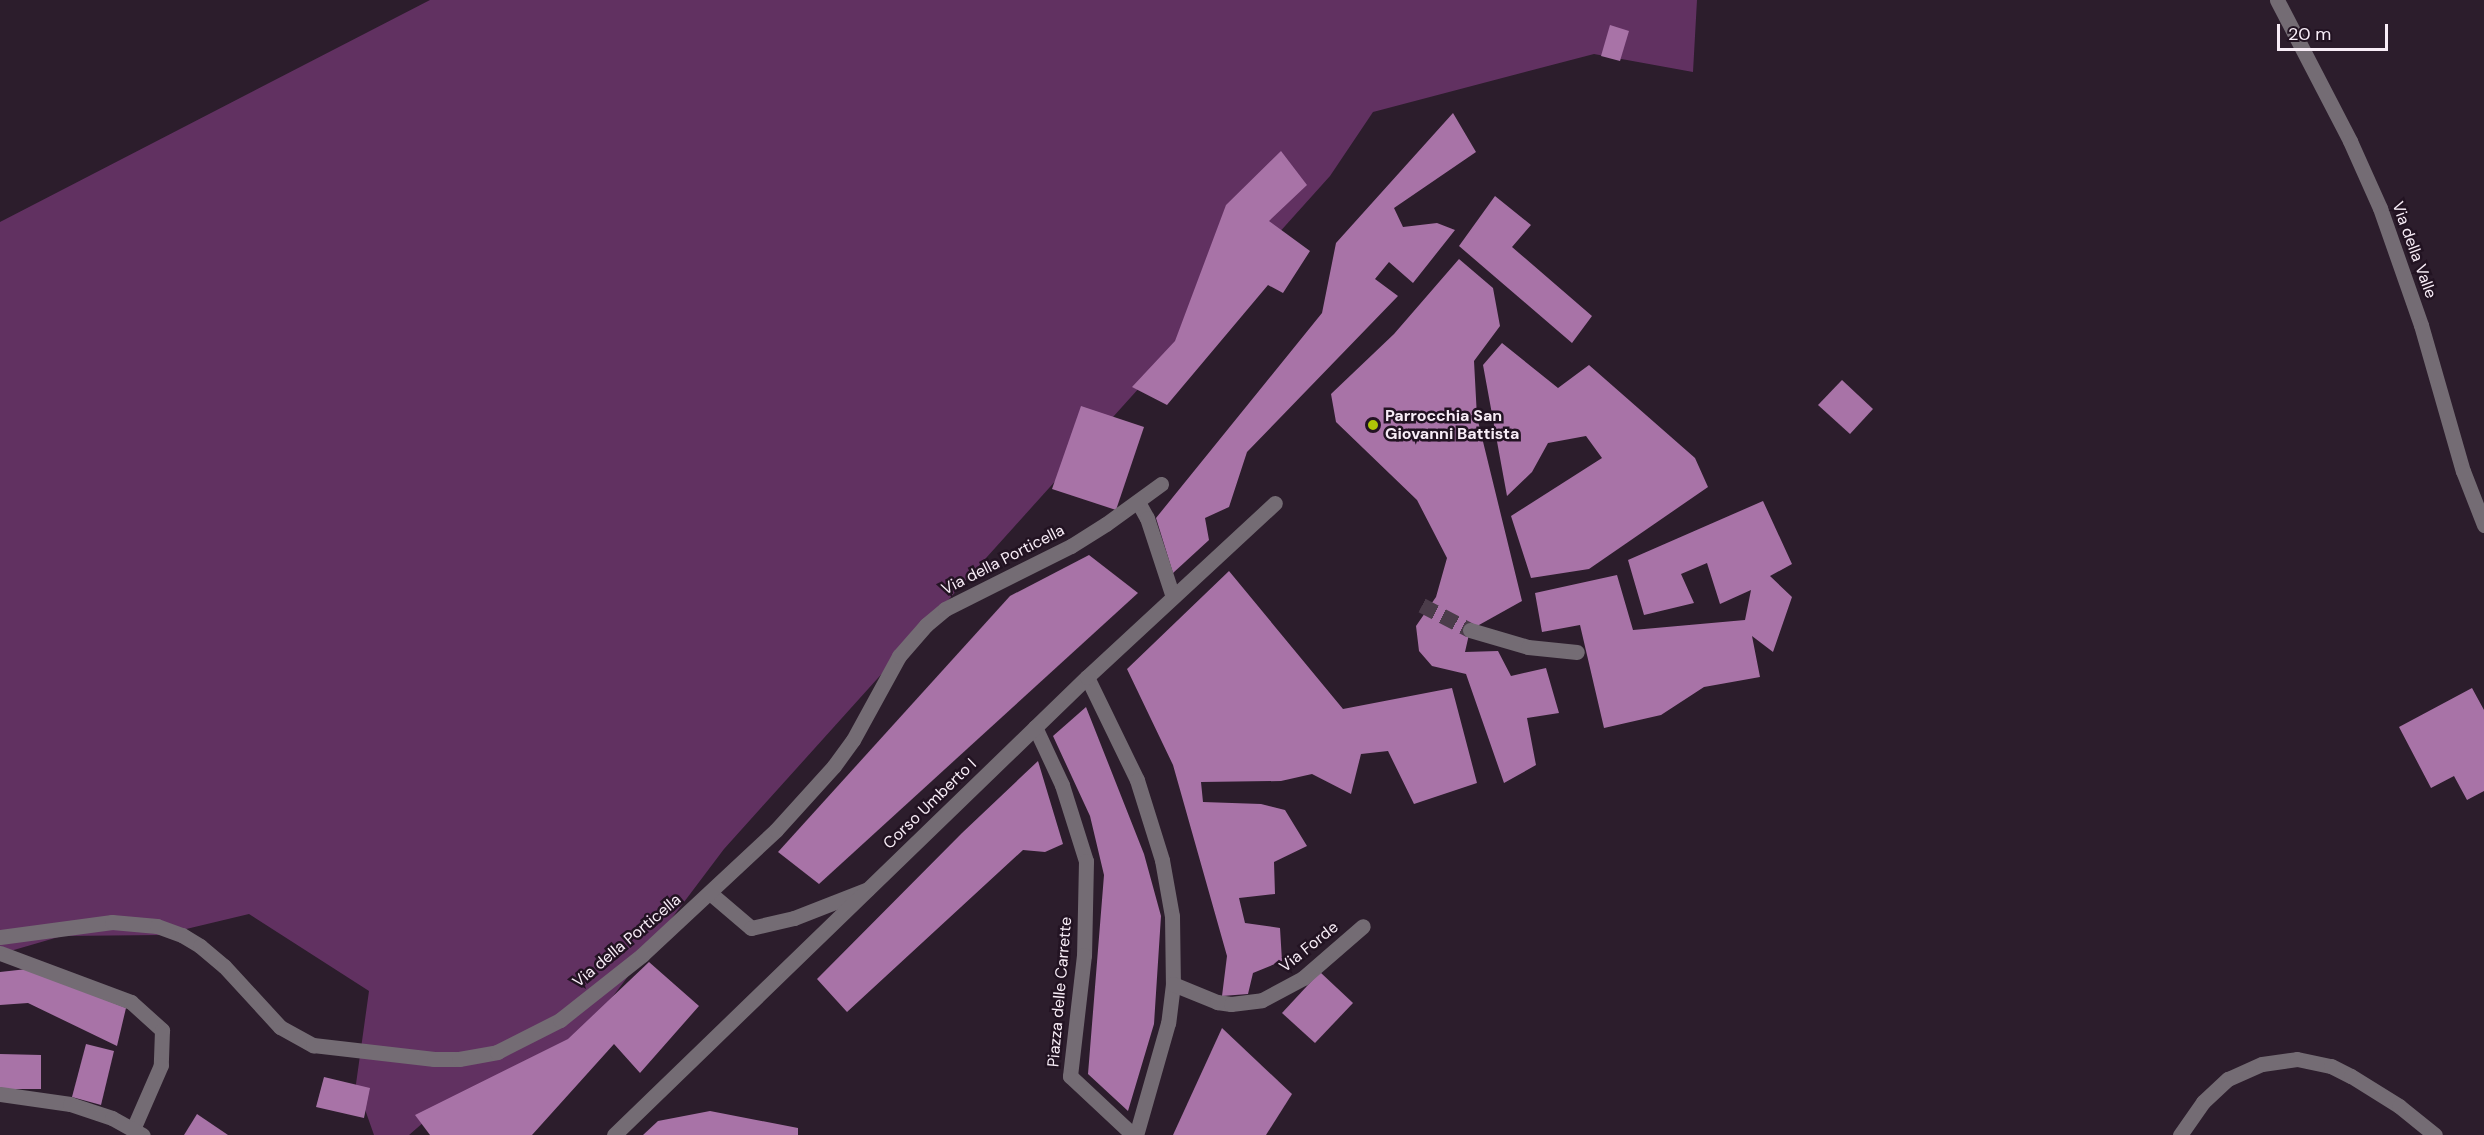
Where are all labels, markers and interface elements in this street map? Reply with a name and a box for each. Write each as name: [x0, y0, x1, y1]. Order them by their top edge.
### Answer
scale bar: [2280, 12, 2391, 50]
text: 20 m: [2288, 22, 2331, 46]
street label: Via della Valle: [2388, 199, 2440, 301]
place label: Parrocchia San Giovanni Battista: [1385, 406, 1519, 444]
marker: Parrocchia San Giovanni Battista: [1366, 418, 1380, 432]
street label: Via della Porticella: [938, 521, 1068, 599]
street label: Corso Umberto I: [879, 755, 981, 853]
street label: Via della Porticella: [569, 890, 685, 992]
street label: Piazza delle Carrette: [1044, 916, 1076, 1068]
street label: Via Forde: [1276, 918, 1342, 976]

